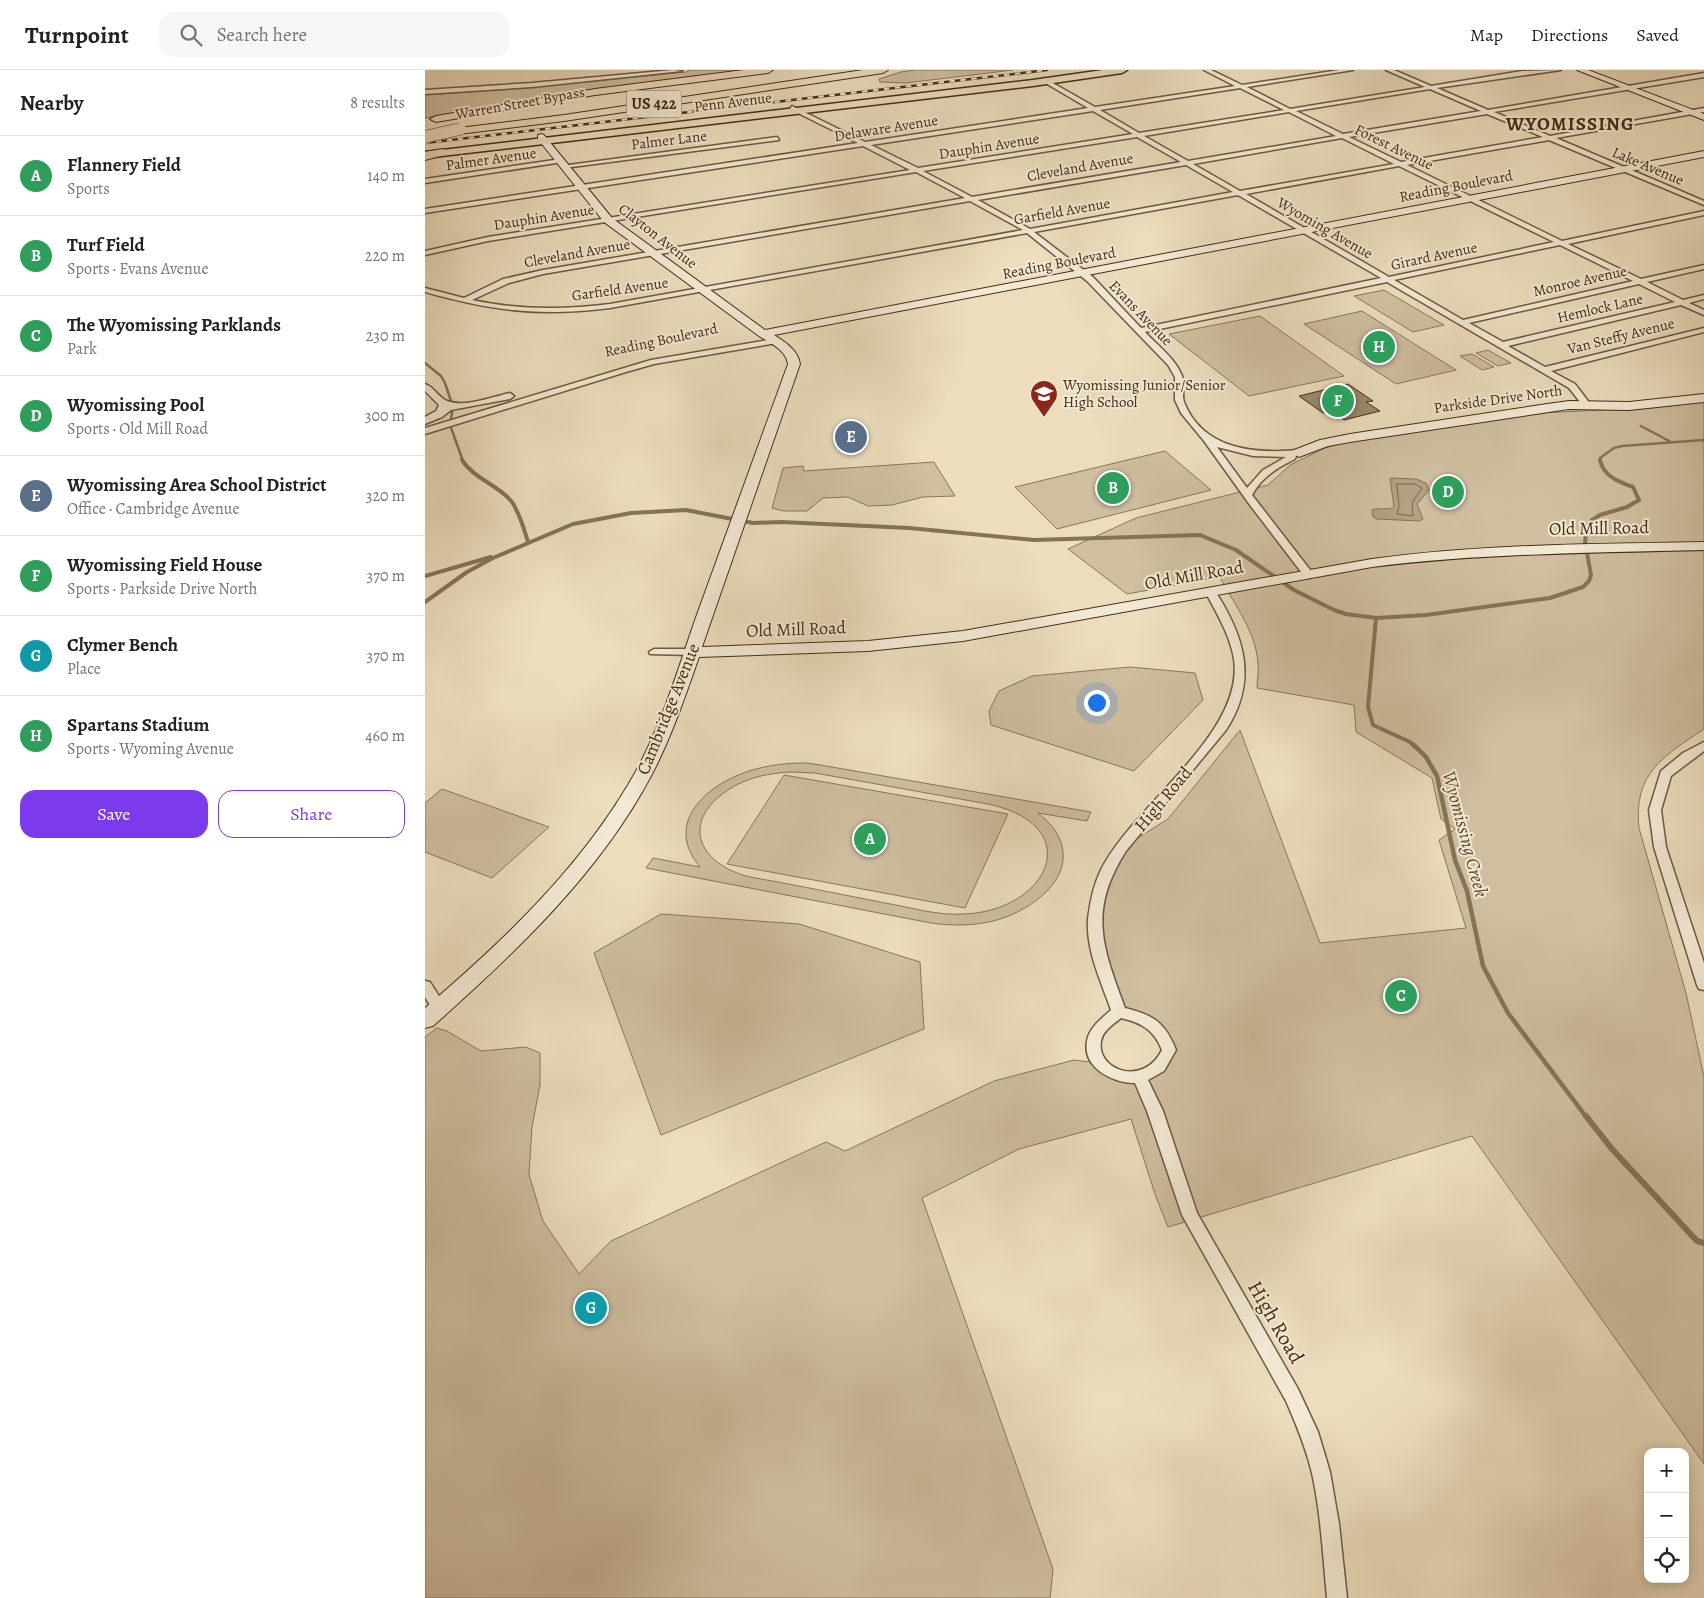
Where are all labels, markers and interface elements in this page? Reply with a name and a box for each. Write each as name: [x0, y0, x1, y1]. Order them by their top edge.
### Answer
search box: [159, 12, 509, 57]
text: Turnpoint: [25, 19, 129, 51]
icon: search: [177, 21, 205, 49]
text: Search here: [217, 22, 307, 48]
text: Map: [1470, 23, 1503, 47]
text: Directions: [1531, 23, 1608, 47]
text: Saved: [1636, 23, 1679, 47]
street label: Warren Street Bypass: [453, 82, 586, 124]
street label: Penn Avenue: [693, 87, 773, 117]
text: Nearby: [20, 89, 83, 117]
road number: US 422: [627, 90, 681, 118]
text: 8 results: [350, 92, 405, 114]
street label: Delaware Avenue: [833, 110, 940, 146]
district label: WYOMISSING: [1505, 111, 1634, 137]
street label: Forest Avenue: [1351, 119, 1437, 175]
street label: Palmer Lane: [630, 125, 708, 155]
street label: Dauphin Avenue: [937, 128, 1041, 164]
street label: Lake Avenue: [1609, 142, 1687, 190]
street label: Palmer Avenue: [444, 143, 538, 175]
street label: Cleveland Avenue: [1025, 148, 1135, 186]
text: Flannery Field: [67, 152, 181, 178]
text: A: [31, 165, 41, 187]
text: 140 m: [367, 165, 405, 187]
street label: Reading Boulevard: [1398, 165, 1515, 207]
text: Sports: [67, 178, 110, 200]
street label: Wyoming Avenue: [1273, 192, 1377, 264]
street label: Garfield Avenue: [1012, 193, 1112, 229]
street label: Dauphin Avenue: [492, 199, 596, 235]
street label: Clayton Avenue: [615, 199, 702, 273]
text: Turf Field: [67, 232, 145, 258]
street label: Cleveland Avenue: [522, 234, 632, 272]
street label: Girard Avenue: [1389, 237, 1479, 275]
street label: Reading Boulevard: [1001, 242, 1118, 284]
text: B: [31, 245, 41, 267]
text: 220 m: [365, 245, 405, 267]
text: Sports · Evans Avenue: [67, 258, 209, 280]
street label: Monroe Avenue: [1531, 260, 1629, 301]
street label: Garfield Avenue: [570, 272, 670, 306]
street label: Evans Avenue: [1105, 276, 1177, 350]
street label: Hemlock Lane: [1555, 288, 1645, 328]
text: The Wyomissing Parklands: [67, 312, 281, 338]
street label: Van Steffy Avenue: [1564, 313, 1677, 359]
street label: Reading Boulevard: [603, 318, 720, 362]
text: C: [31, 325, 41, 347]
text: 230 m: [366, 325, 405, 347]
pin: H: [1363, 328, 1395, 366]
text: Park: [67, 338, 97, 360]
place label: Wyomissing Junior/Senior High School: [1062, 375, 1226, 412]
school or university icon: Wyomissing Junior/Senior High School: [1029, 379, 1059, 418]
street label: Parkside Drive North: [1433, 380, 1563, 418]
pin: F: [1322, 382, 1354, 420]
text: Wyomissing Pool: [67, 392, 204, 418]
text: D: [30, 405, 42, 427]
text: 300 m: [365, 405, 405, 427]
text: Sports · Old Mill Road: [67, 418, 208, 440]
pin: E: [835, 418, 867, 456]
pin: B: [1097, 469, 1129, 507]
text: Wyomissing Area School District: [67, 472, 327, 498]
pin: D: [1432, 473, 1464, 511]
text: E: [31, 485, 41, 507]
text: 320 m: [366, 485, 405, 507]
text: Office · Cambridge Avenue: [67, 498, 240, 520]
street label: Old Mill Road: [1549, 515, 1650, 541]
text: Wyomissing Field House: [67, 552, 262, 578]
street label: Old Mill Road: [1143, 554, 1246, 596]
text: F: [32, 565, 40, 587]
text: 370 m: [367, 565, 405, 587]
text: Sports · Parkside Drive North: [67, 578, 257, 600]
street label: Old Mill Road: [746, 615, 847, 643]
text: Clymer Bench: [67, 632, 178, 658]
street label: Cambridge Avenue: [631, 640, 705, 778]
text: G: [31, 645, 41, 667]
text: 370 m: [367, 645, 405, 667]
text: Place: [67, 658, 101, 680]
your location: [1084, 690, 1110, 716]
text: Spartans Stadium: [67, 712, 209, 738]
text: H: [30, 725, 42, 747]
text: 460 m: [365, 725, 405, 747]
text: Sports · Wyoming Avenue: [67, 738, 234, 760]
street label: High Road: [1129, 761, 1198, 837]
water label: Wyomissing Creek: [1436, 768, 1494, 900]
button: Save: [20, 790, 208, 838]
button: Share: [218, 790, 405, 838]
pin: A: [854, 820, 886, 858]
pin: C: [1385, 977, 1417, 1015]
street label: High Road: [1241, 1276, 1311, 1369]
pin: G: [575, 1289, 607, 1327]
map controls: [1644, 1448, 1689, 1583]
button: +: [1644, 1448, 1689, 1493]
button: −: [1644, 1493, 1689, 1538]
button: locate: [1644, 1538, 1689, 1583]

